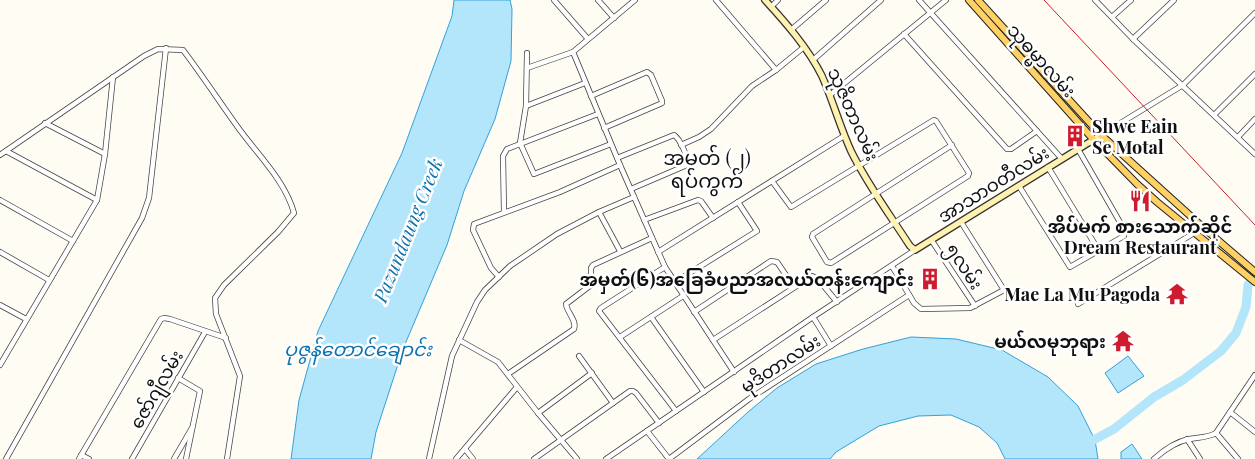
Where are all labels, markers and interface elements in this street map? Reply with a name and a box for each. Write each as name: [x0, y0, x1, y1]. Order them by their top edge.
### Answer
street label: သုဓမ္မာလမ်း: [999, 18, 1082, 105]
street label: သုဇိတာလမ်း: [819, 63, 886, 166]
place label: Shwe Eain Se Motal: [1092, 114, 1178, 159]
building icon: Shwe Eain Se Motal: [1062, 123, 1088, 149]
street label: အာသာဝတီလမ်း: [932, 139, 1053, 228]
district label: အမှတ် (၂) ရပ်ကွက်: [663, 143, 751, 197]
water label: Pazundaung Creek: [366, 154, 448, 307]
restaurant icon: အိပ်မက် စားသောက်ဆိုင် Dream Restaurant: [1127, 188, 1153, 214]
place label: အိပ်မက် စားသောက်ဆိုင် Dream Restaurant: [1047, 214, 1233, 259]
street label: ၅လမ်း: [938, 238, 989, 296]
building icon: အမှတ်(၆)အခြေခံပညာအလယ်တန်းကျောင်း: [917, 266, 943, 292]
place label: အမှတ်(၆)အခြေခံပညာအလယ်တန်းကျောင်း: [580, 267, 914, 295]
temple icon: Mae La Mu Pagoda: [1164, 281, 1190, 307]
place label: Mae La Mu Pagoda: [1004, 282, 1161, 306]
street label: မုဒိတာလမ်း: [735, 327, 827, 401]
temple icon: မယ်လမုဘုရား: [1110, 328, 1136, 354]
place label: မယ်လမုဘုရား: [994, 329, 1106, 356]
water label: ပုဇွန်တောင်ချောင်း: [284, 335, 433, 365]
street label: ဇော်ဂျီလမ်း: [123, 345, 192, 435]

